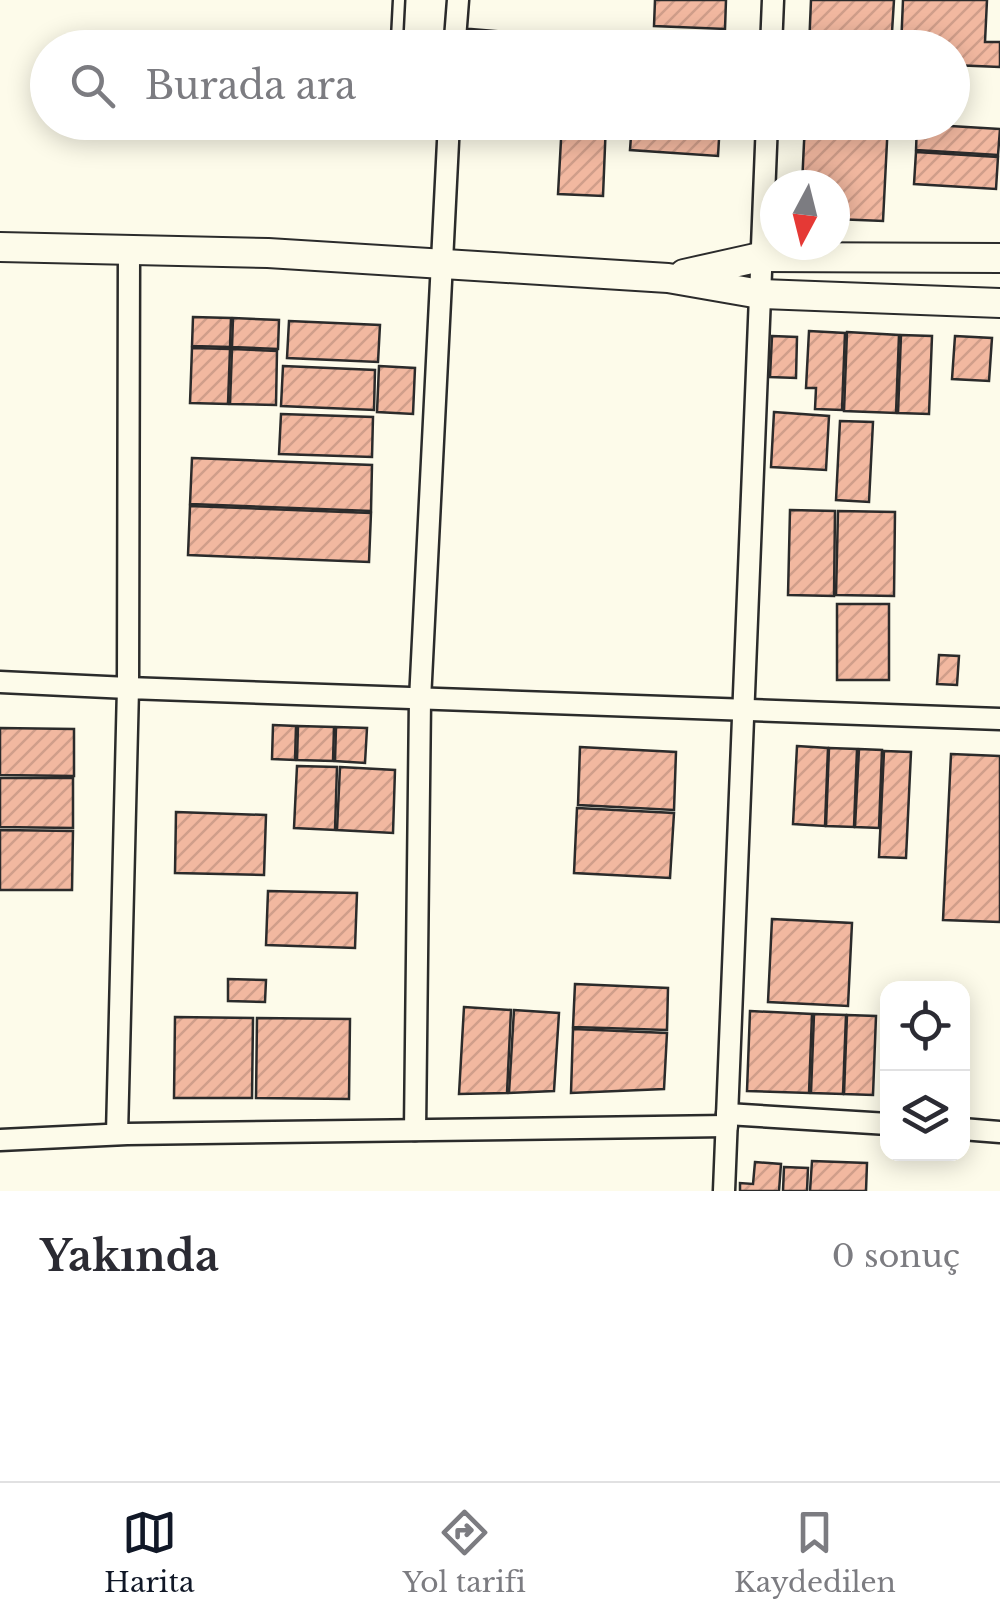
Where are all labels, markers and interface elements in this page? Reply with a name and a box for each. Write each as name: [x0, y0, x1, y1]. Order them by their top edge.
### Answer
search box: [30, 30, 970, 140]
icon: search: [65, 58, 120, 113]
text: Burada ara: [145, 62, 356, 109]
north arrow: [760, 170, 850, 260]
map controls: [880, 981, 970, 1161]
button: locate: [880, 981, 970, 1071]
button: layers: [880, 1071, 970, 1161]
text: Yakında: [40, 1230, 219, 1282]
text: 0 sonuç: [832, 1236, 960, 1276]
tab: Harita: [104, 1505, 194, 1600]
tab: Yol tarifi: [403, 1505, 526, 1600]
tab: Kaydedilen: [734, 1505, 896, 1600]

